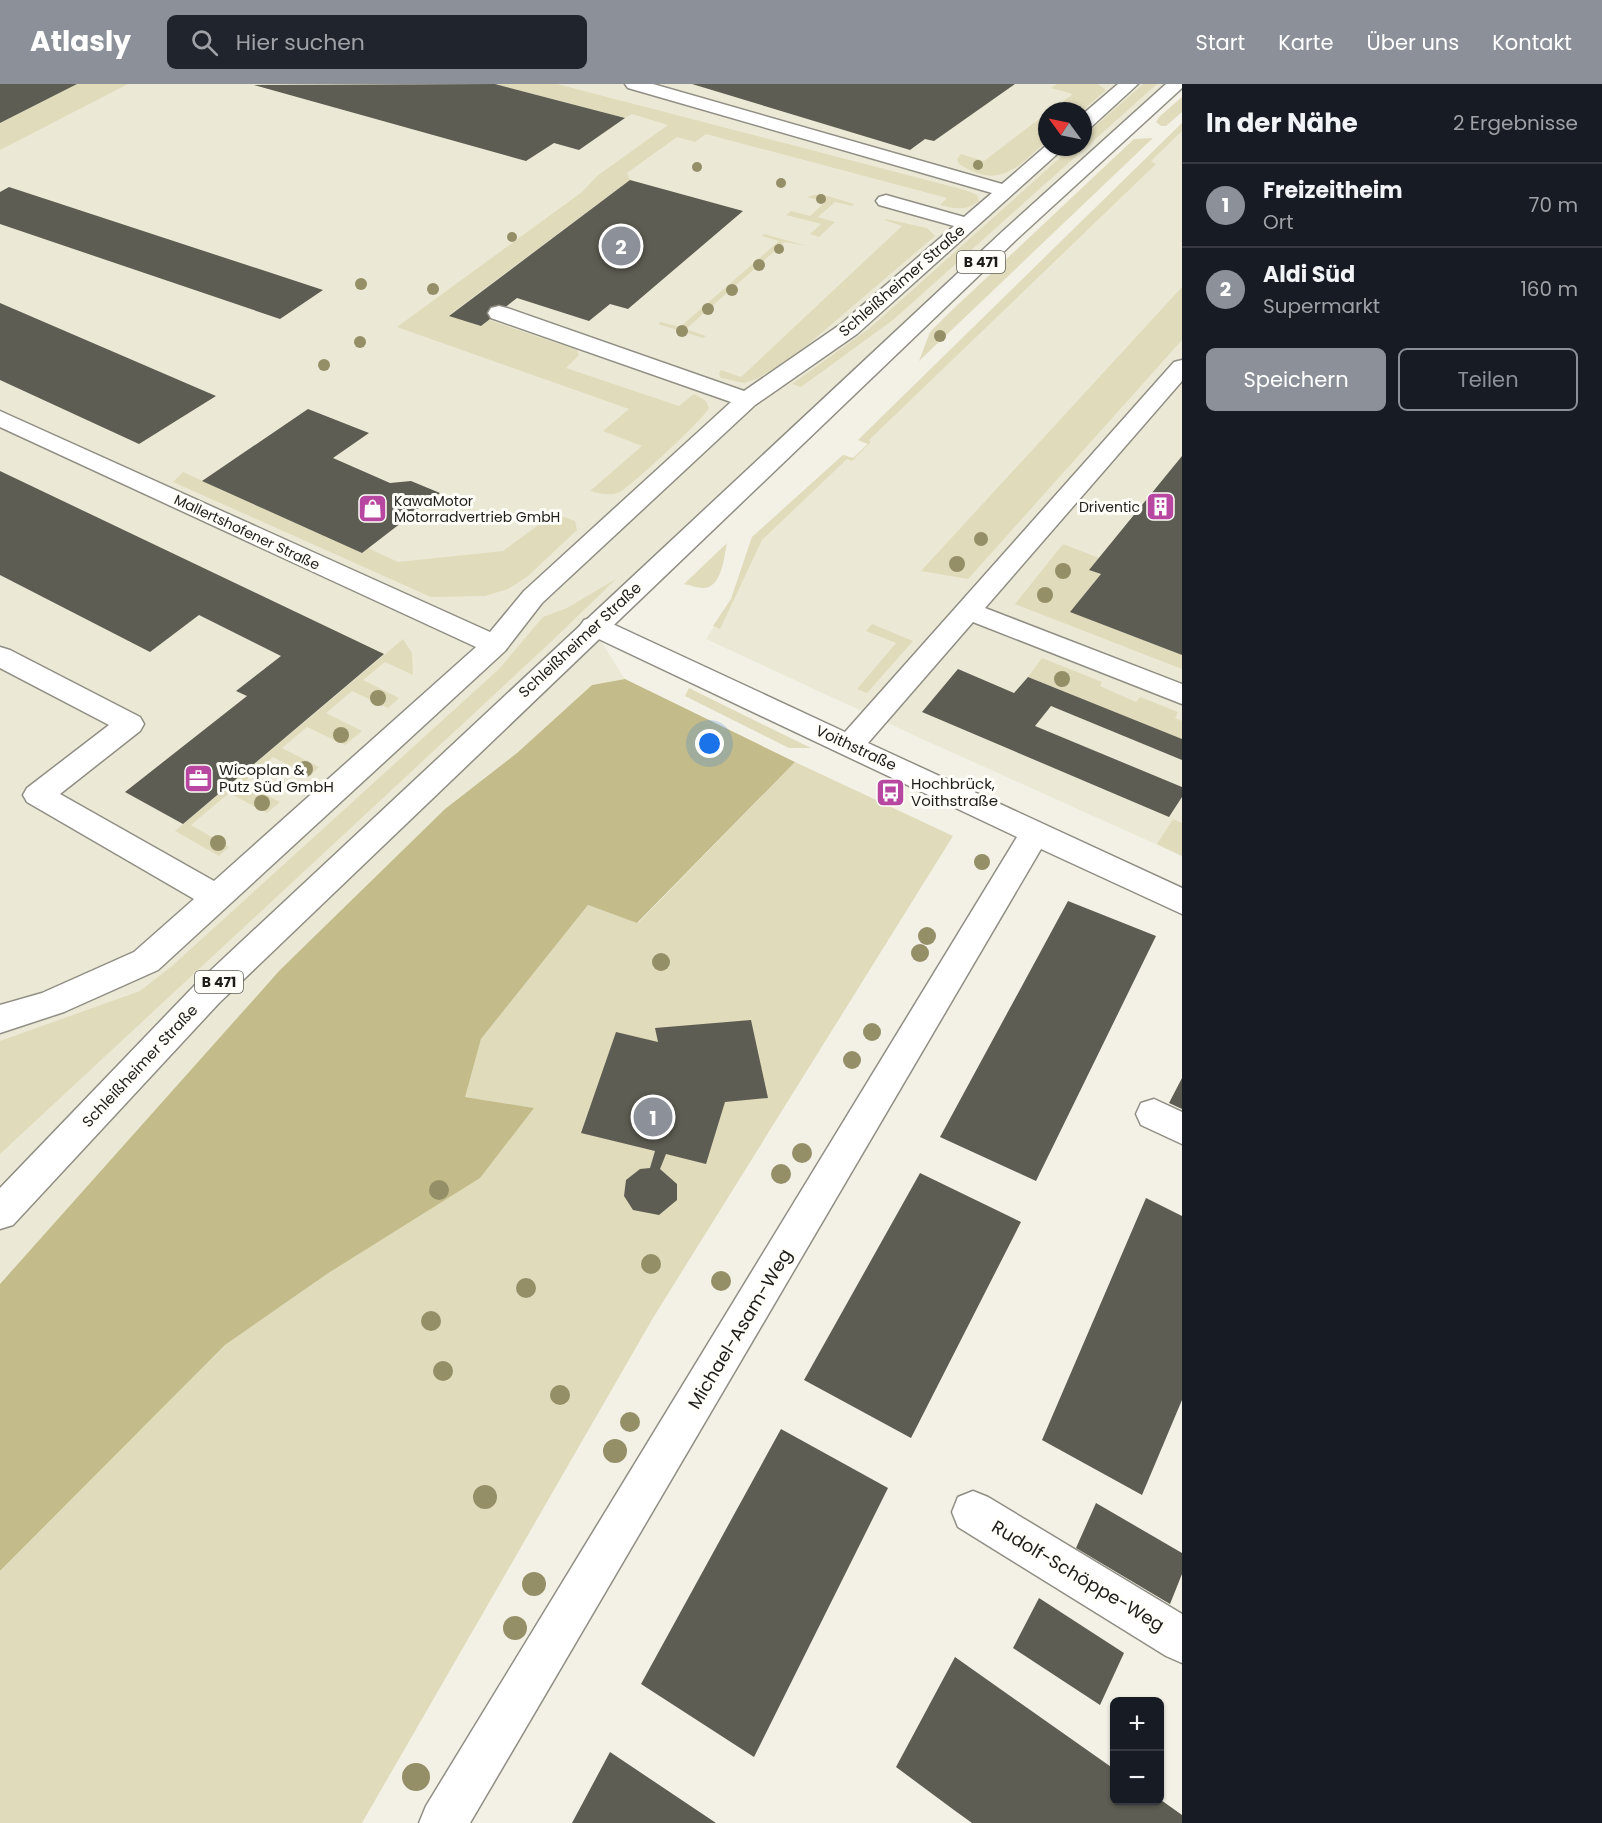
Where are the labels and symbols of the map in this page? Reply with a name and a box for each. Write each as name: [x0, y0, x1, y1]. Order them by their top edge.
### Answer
north arrow: [1038, 102, 1092, 156]
street label: Schleißheimer Straße: [834, 220, 969, 341]
pin: 2: [602, 224, 640, 268]
road number: B 471: [957, 251, 1005, 273]
street label: Mallertshofener Straße: [171, 489, 323, 575]
place label: KawaMotor Motorradvertrieb GmbH: [394, 491, 560, 527]
building icon: Driventic: [1145, 491, 1177, 523]
shop icon: KawaMotor Motorradvertrieb GmbH: [357, 493, 389, 525]
place label: Driventic: [1079, 497, 1140, 517]
street label: Schleißheimer Straße: [514, 577, 646, 702]
street label: Voithstraße: [812, 720, 900, 775]
your location: [695, 729, 724, 758]
place label: Wicoplan & Putz Süd GmbH: [219, 759, 334, 797]
office icon: Wicoplan & Putz Süd GmbH: [182, 763, 214, 795]
place label: Hochbrück, Voithstraße: [911, 773, 998, 811]
bus stop icon: Hochbrück, Voithstraße: [874, 777, 906, 809]
road number: B 471: [195, 971, 243, 993]
street label: Schleißheimer Straße: [77, 1000, 202, 1132]
pin: 1: [634, 1094, 672, 1140]
street label: Michael-Asam-Weg: [682, 1244, 797, 1414]
street label: Rudolf-Schöppe-Weg: [987, 1514, 1169, 1637]

